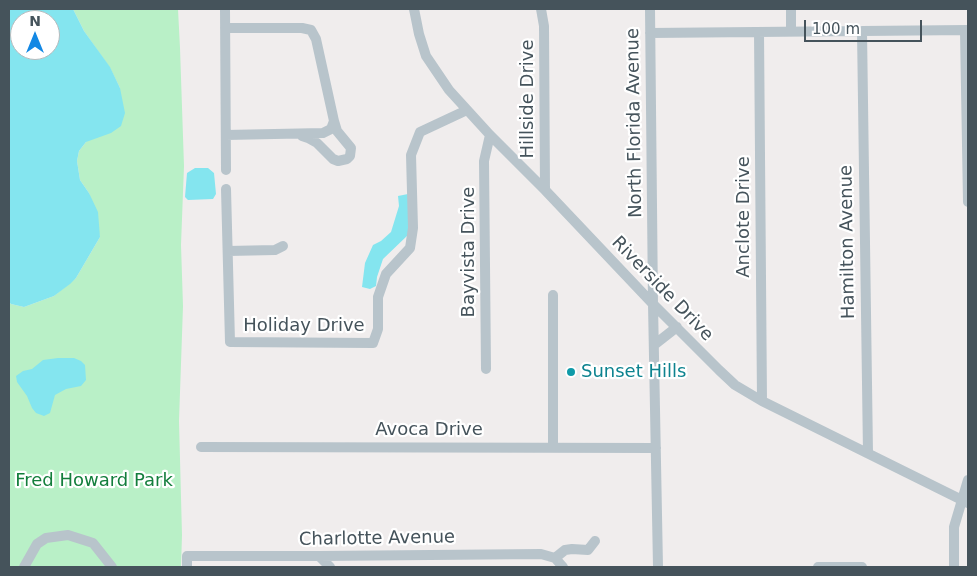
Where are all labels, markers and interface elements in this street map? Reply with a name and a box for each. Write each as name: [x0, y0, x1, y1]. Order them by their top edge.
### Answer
north arrow: [10, 10, 60, 60]
scale bar: [807, 10, 924, 42]
text: N: [29, 13, 41, 29]
text: 100 m: [812, 20, 860, 38]
street label: North Florida Avenue: [623, 28, 647, 218]
street label: Hillside Drive: [517, 39, 539, 159]
street label: Anclote Drive: [733, 156, 755, 278]
street label: Hamilton Avenue: [836, 165, 860, 319]
street label: Bayvista Drive: [458, 187, 480, 317]
street label: Riverside Drive: [607, 232, 717, 346]
street label: Holiday Drive: [243, 315, 365, 337]
place label: Sunset Hills: [581, 361, 686, 383]
marker: Sunset Hills: [565, 366, 577, 378]
street label: Avoca Drive: [375, 419, 483, 441]
park label: Fred Howard Park: [15, 470, 173, 492]
street label: Charlotte Avenue: [299, 527, 455, 551]

